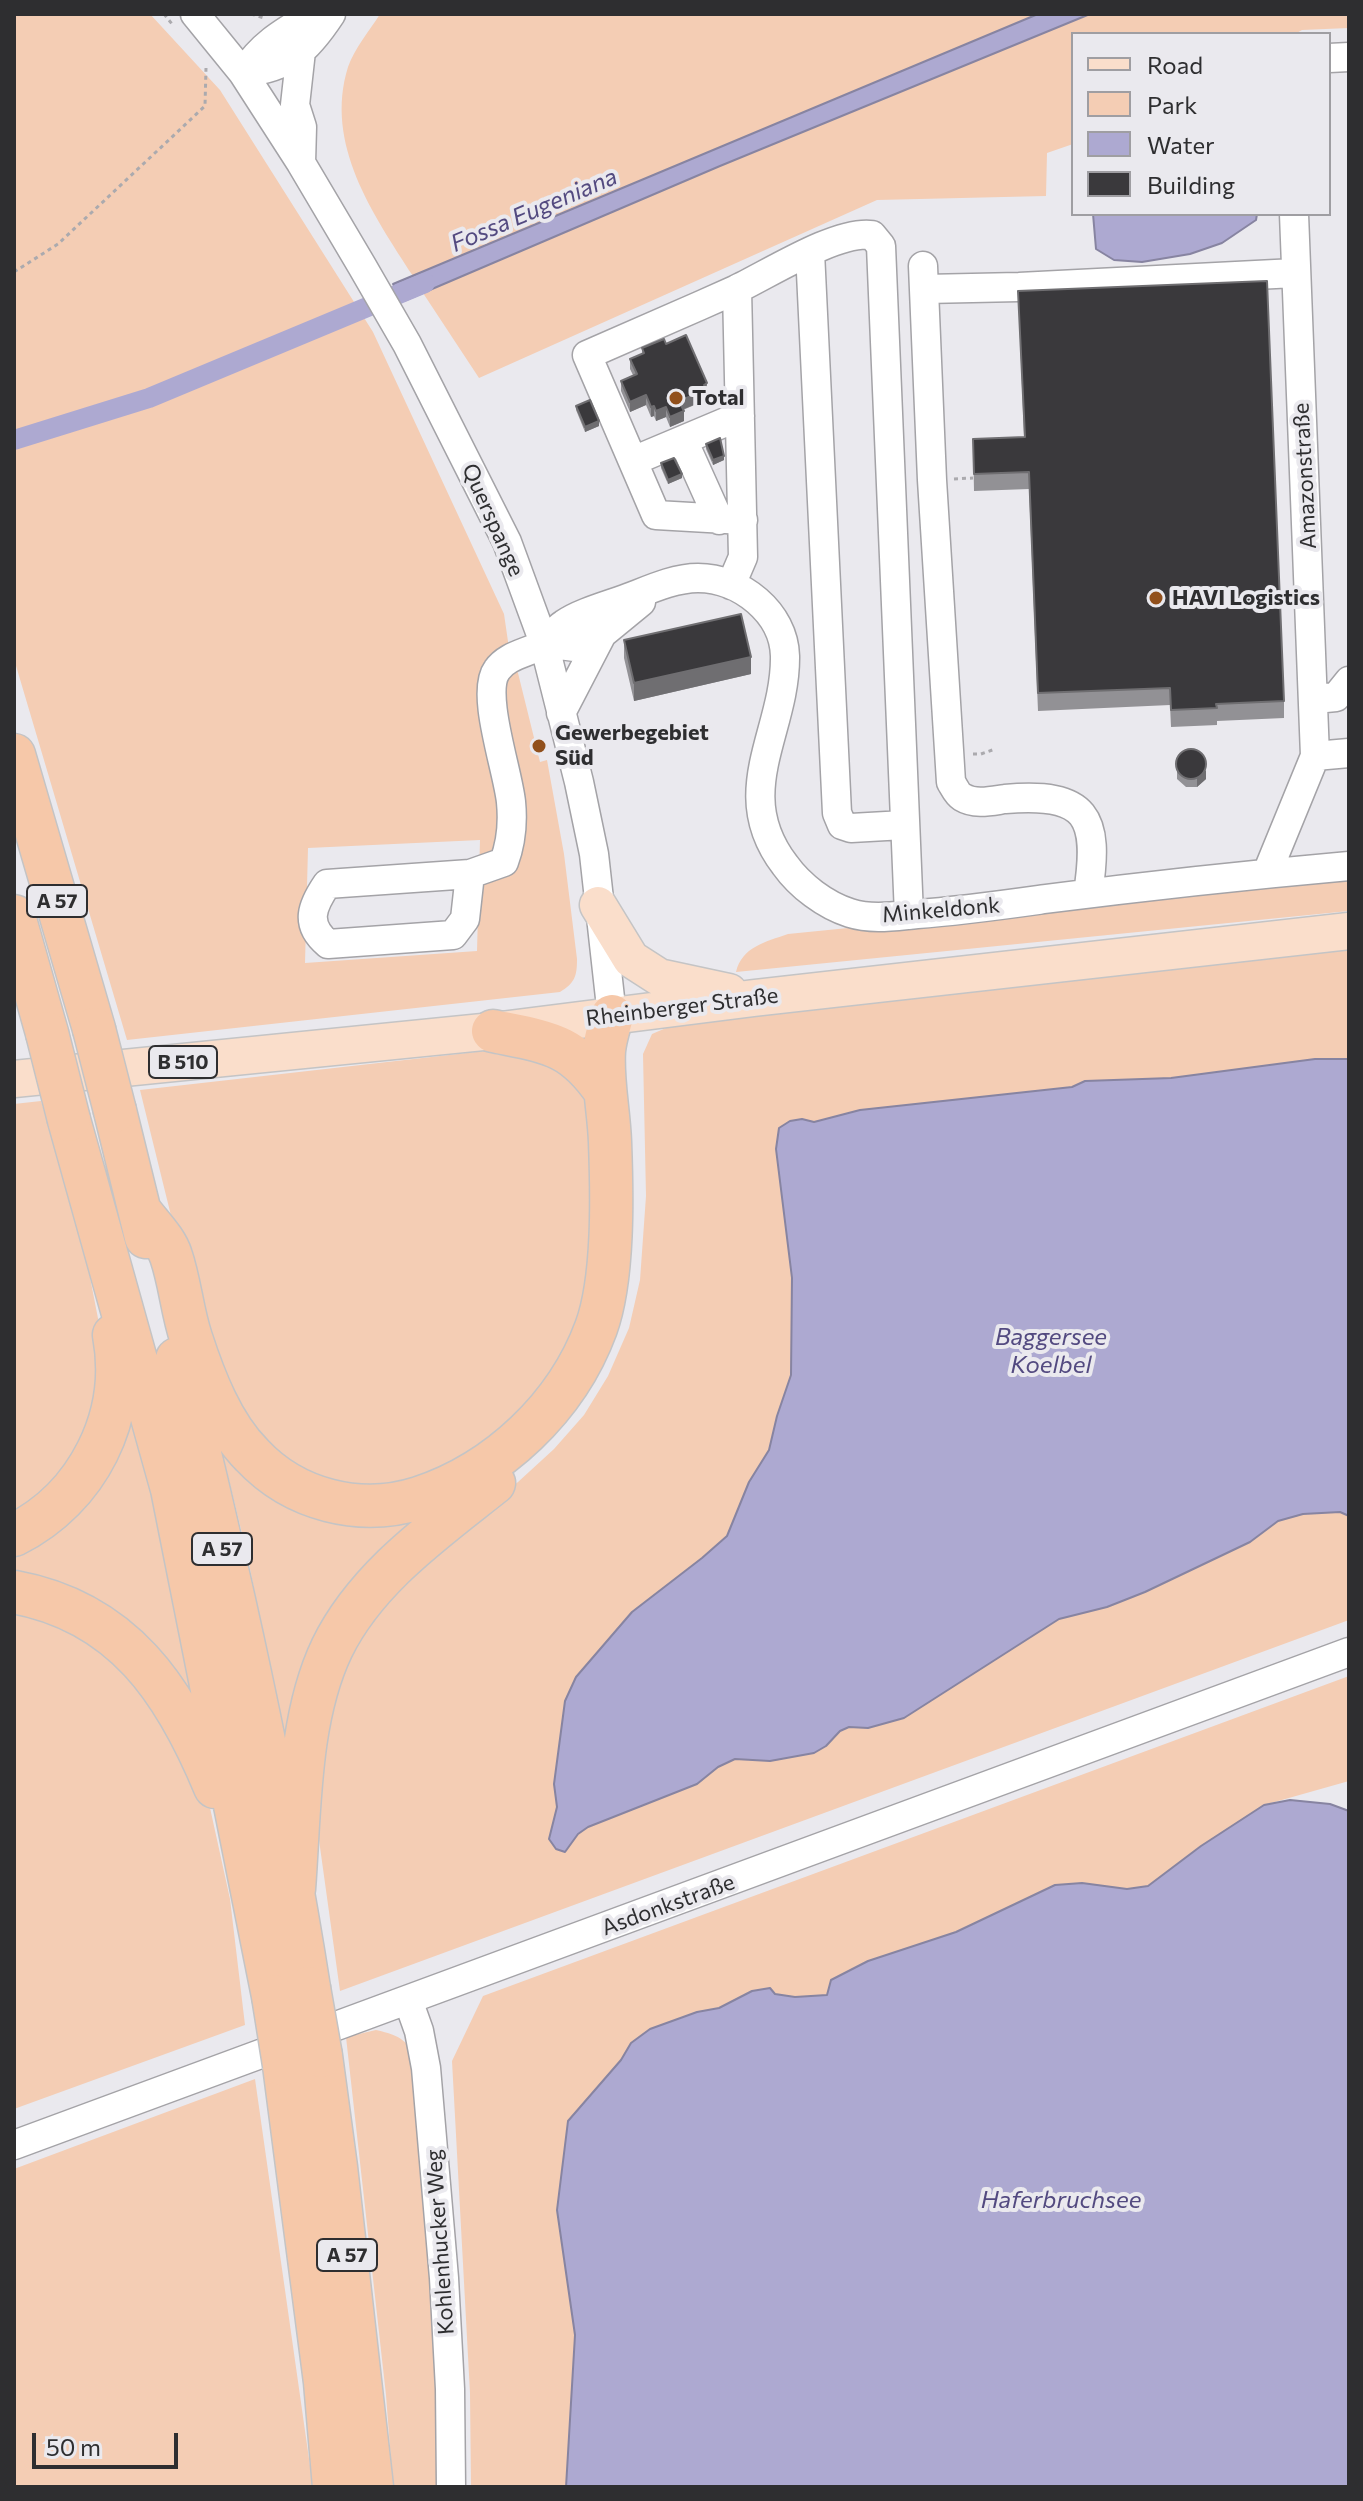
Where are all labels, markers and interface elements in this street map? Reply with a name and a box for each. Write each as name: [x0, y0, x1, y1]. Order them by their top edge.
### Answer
legend: [1071, 32, 1331, 216]
text: Road: [1147, 50, 1203, 79]
text: Park: [1147, 90, 1197, 119]
text: Water: [1147, 130, 1215, 159]
water label: Fossa Eugeniana: [446, 162, 622, 258]
text: Building: [1147, 170, 1235, 199]
place label: Total: [692, 385, 745, 411]
marker: Total: [667, 389, 685, 407]
street label: Amazonstraße: [1288, 402, 1322, 550]
street label: Querspange: [456, 459, 530, 581]
place label: HAVI Logistics: [1172, 585, 1320, 611]
marker: HAVI Logistics: [1147, 589, 1165, 607]
place label: Gewerbegebiet Süd: [555, 720, 709, 772]
marker: Gewerbegebiet Süd: [530, 737, 548, 755]
road number: A 57: [27, 885, 87, 917]
street label: Minkeldonk: [881, 892, 1001, 928]
street label: Rheinberger Straße: [584, 982, 780, 1032]
road number: B 510: [149, 1046, 217, 1078]
water label: Baggersee Koelbel: [995, 1323, 1107, 1379]
road number: A 57: [192, 1533, 252, 1565]
street label: Asdonkstraße: [598, 1869, 738, 1941]
street label: Kohlenhucker Weg: [420, 2148, 460, 2336]
water label: Haferbruchsee: [981, 2186, 1141, 2214]
road number: A 57: [317, 2239, 377, 2271]
scale bar: [36, 2417, 182, 2467]
text: 50 m: [46, 2432, 101, 2461]

